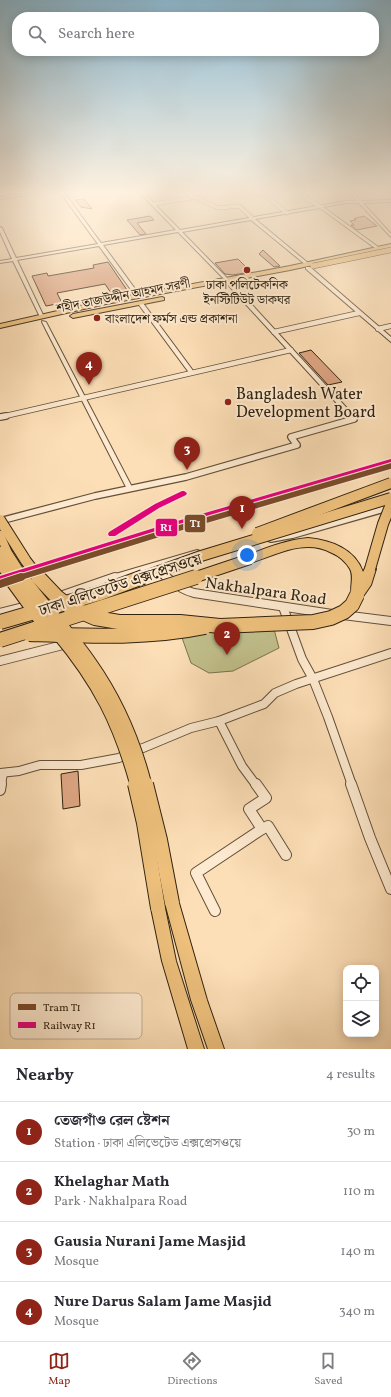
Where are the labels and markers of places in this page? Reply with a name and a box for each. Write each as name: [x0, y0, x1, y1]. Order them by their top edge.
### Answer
marker: ঢাকা পলিটেকনিক ইনস্টিটিউট ডাকঘর: [242, 265, 252, 275]
place label: ঢাকা পলিটেকনিক ইনস্টিটিউট ডাকঘর: [203, 277, 292, 310]
place label: বাংলাদেশ ফর্মস এন্ড প্রকাশনা: [104, 311, 237, 329]
marker: বাংলাদেশ ফর্মস এন্ড প্রকাশনা: [92, 313, 102, 323]
pin: 4: [76, 352, 102, 385]
place label: Bangladesh Water Development Board: [236, 384, 376, 424]
marker: Bangladesh Water Development Board: [223, 397, 233, 407]
pin: 3: [174, 437, 200, 470]
pin: 1: [229, 496, 255, 529]
pin: 2: [214, 622, 240, 655]

